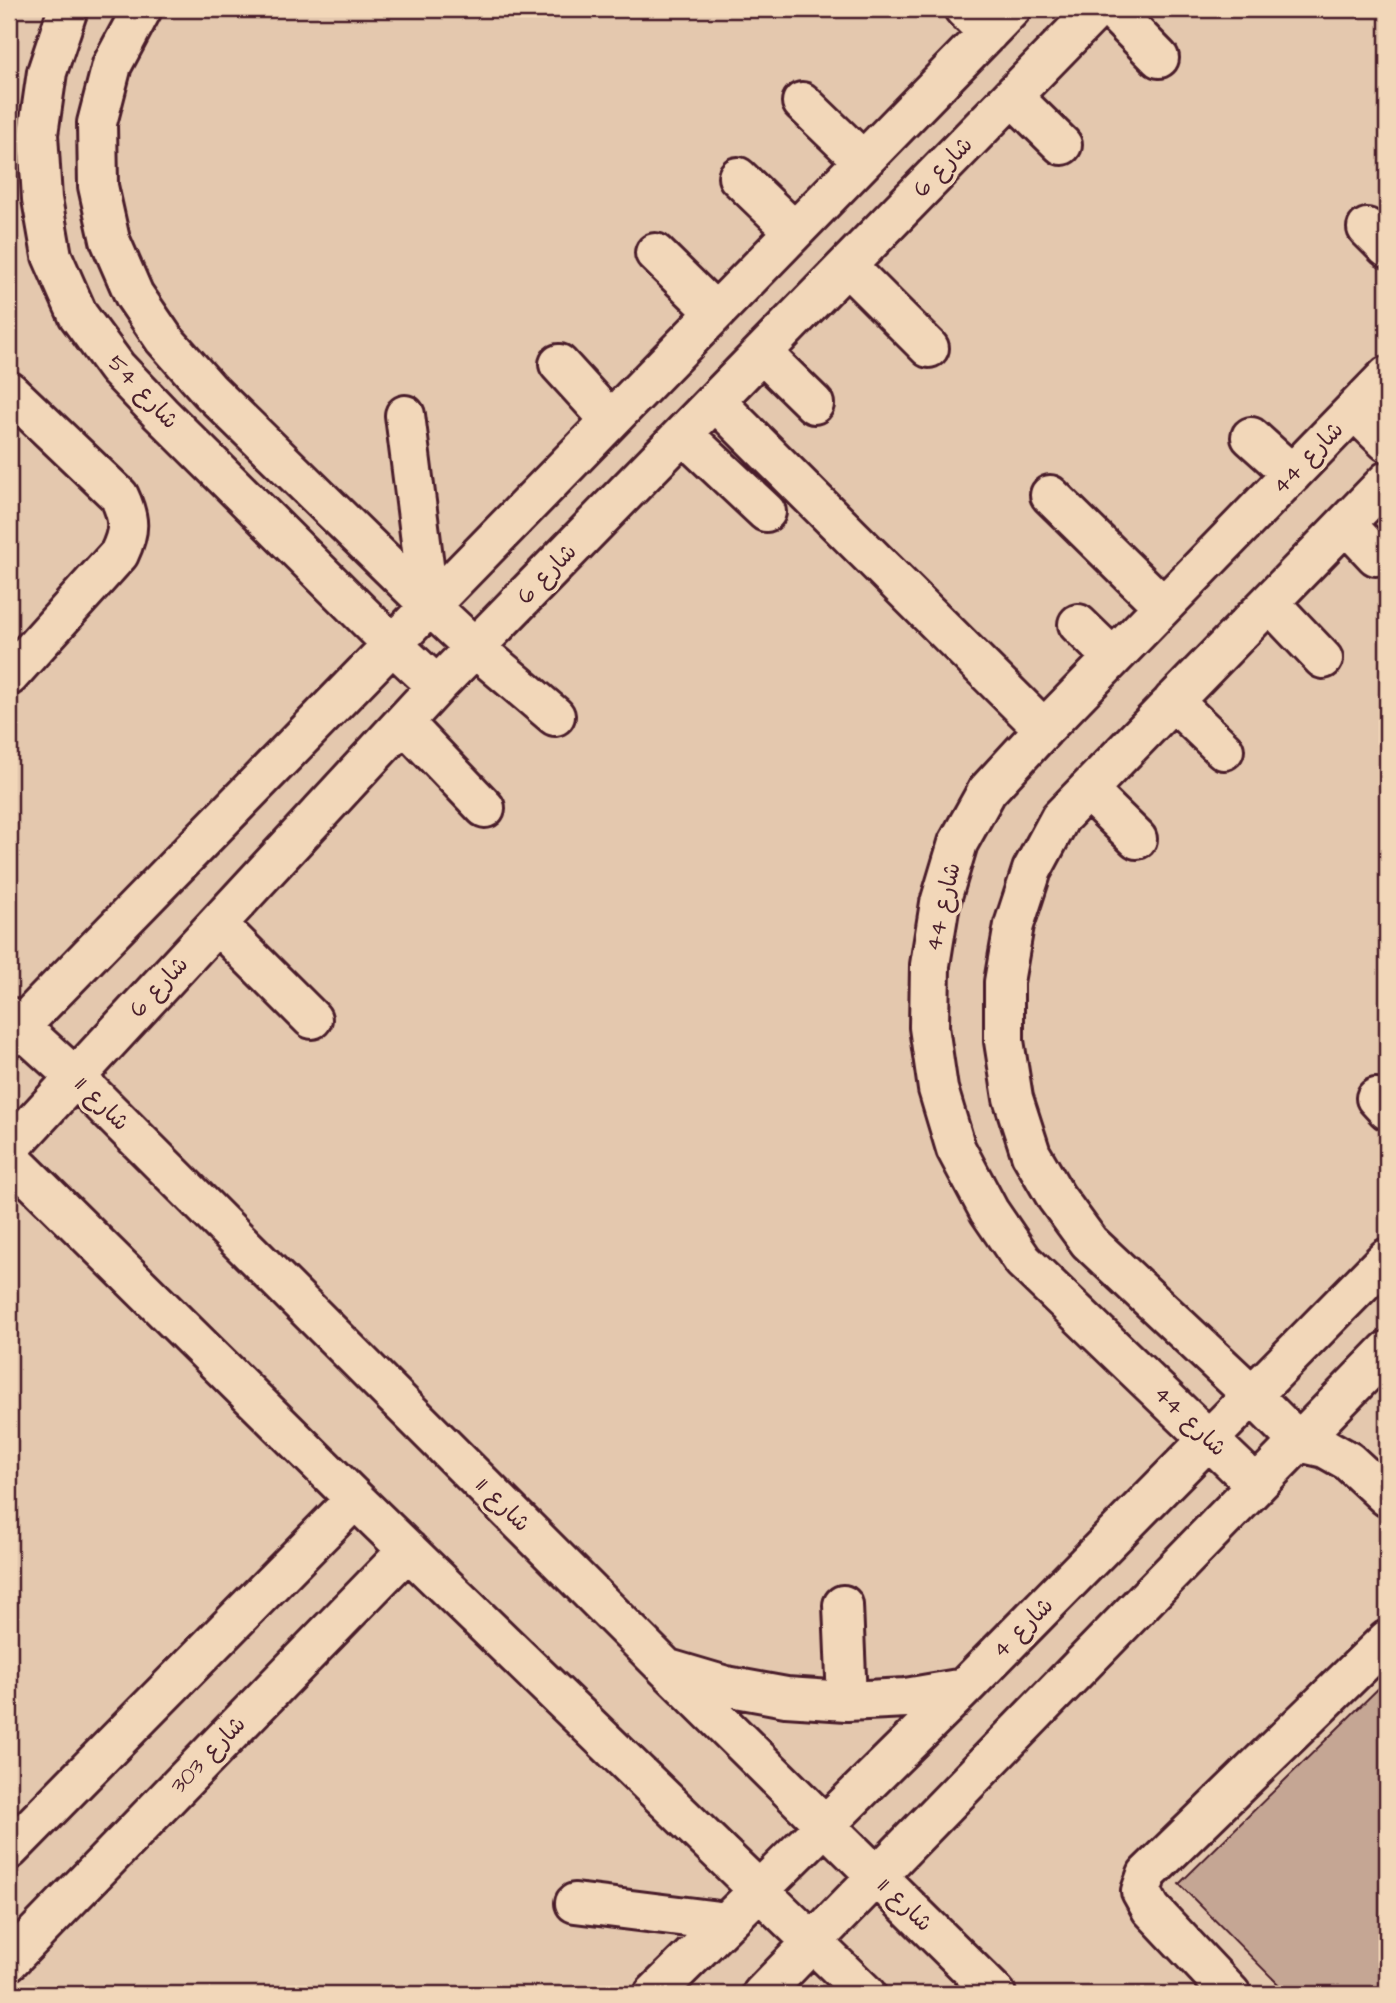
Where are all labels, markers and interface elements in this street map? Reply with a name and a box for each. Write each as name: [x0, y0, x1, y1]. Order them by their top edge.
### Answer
street label: شارع 6: [906, 129, 980, 205]
street label: شارع 54: [100, 348, 186, 436]
street label: شارع 44: [1265, 414, 1351, 502]
street label: شارع 6: [510, 536, 584, 612]
street label: شارع 44: [917, 859, 969, 955]
street label: شارع 6: [122, 949, 196, 1025]
street label: شارع 11: [68, 1070, 136, 1138]
street label: شارع 44: [1146, 1378, 1234, 1464]
street label: شارع 11: [469, 1471, 537, 1539]
street label: شارع 4: [985, 1590, 1061, 1666]
street label: شارع 303: [163, 1709, 253, 1801]
street label: شارع 11: [871, 1871, 939, 1939]

